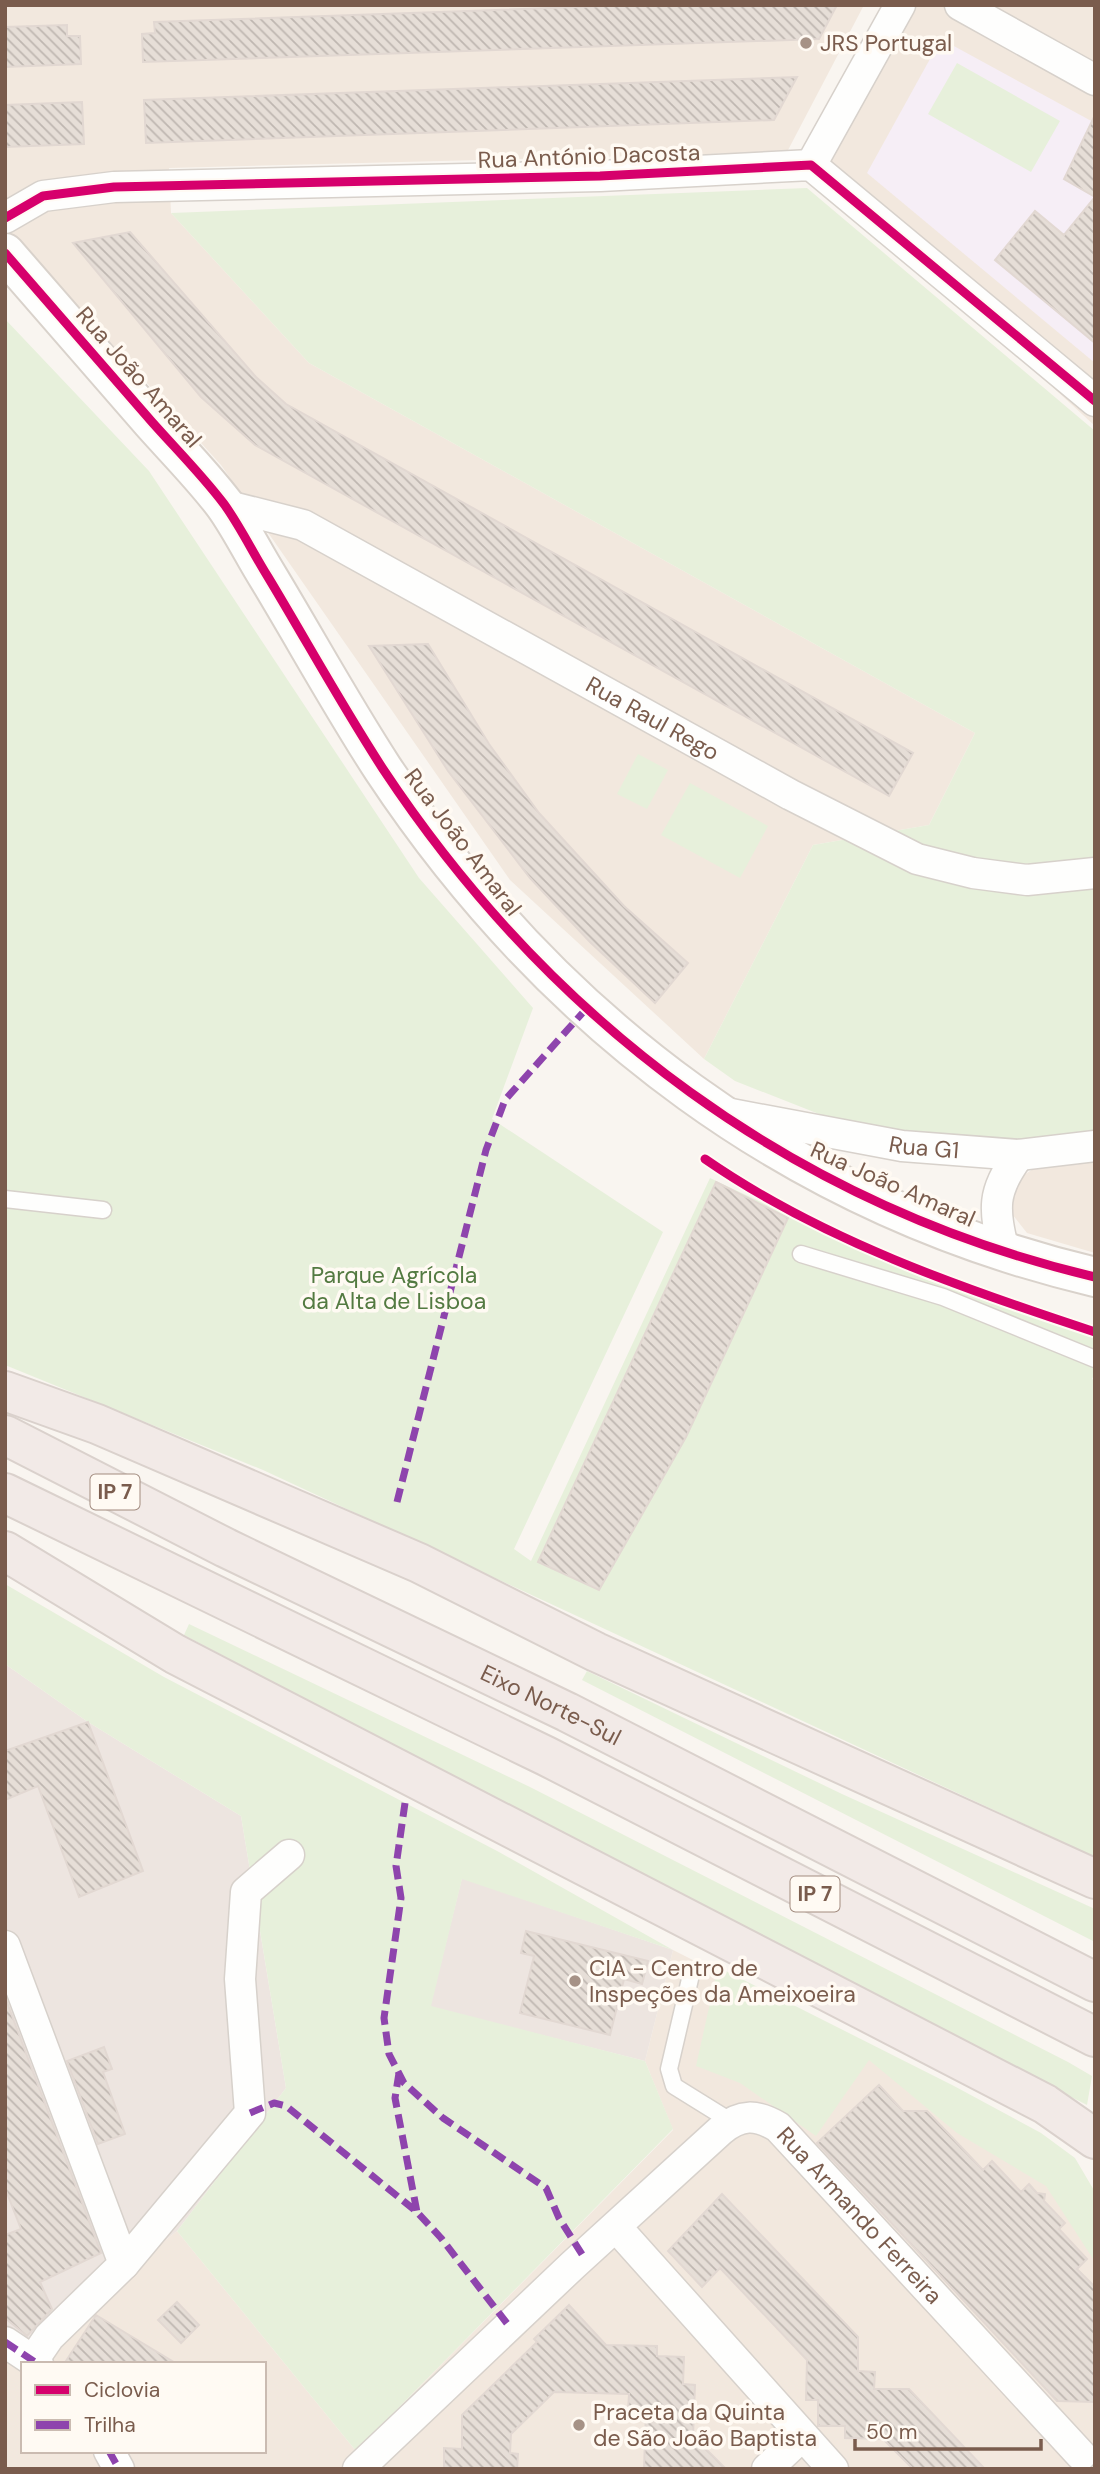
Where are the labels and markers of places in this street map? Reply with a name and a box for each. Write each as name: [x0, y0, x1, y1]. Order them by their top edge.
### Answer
place label: JRS Portugal: [820, 28, 952, 58]
marker: JRS Portugal: [798, 35, 814, 51]
place label: CIA - Centro de Inspeções da Ameixoeira: [589, 1953, 856, 2009]
marker: CIA - Centro de Inspeções da Ameixoeira: [567, 1973, 583, 1989]
place label: Praceta da Quinta de São João Baptista: [593, 2397, 817, 2453]
marker: Praceta da Quinta de São João Baptista: [571, 2417, 587, 2433]

